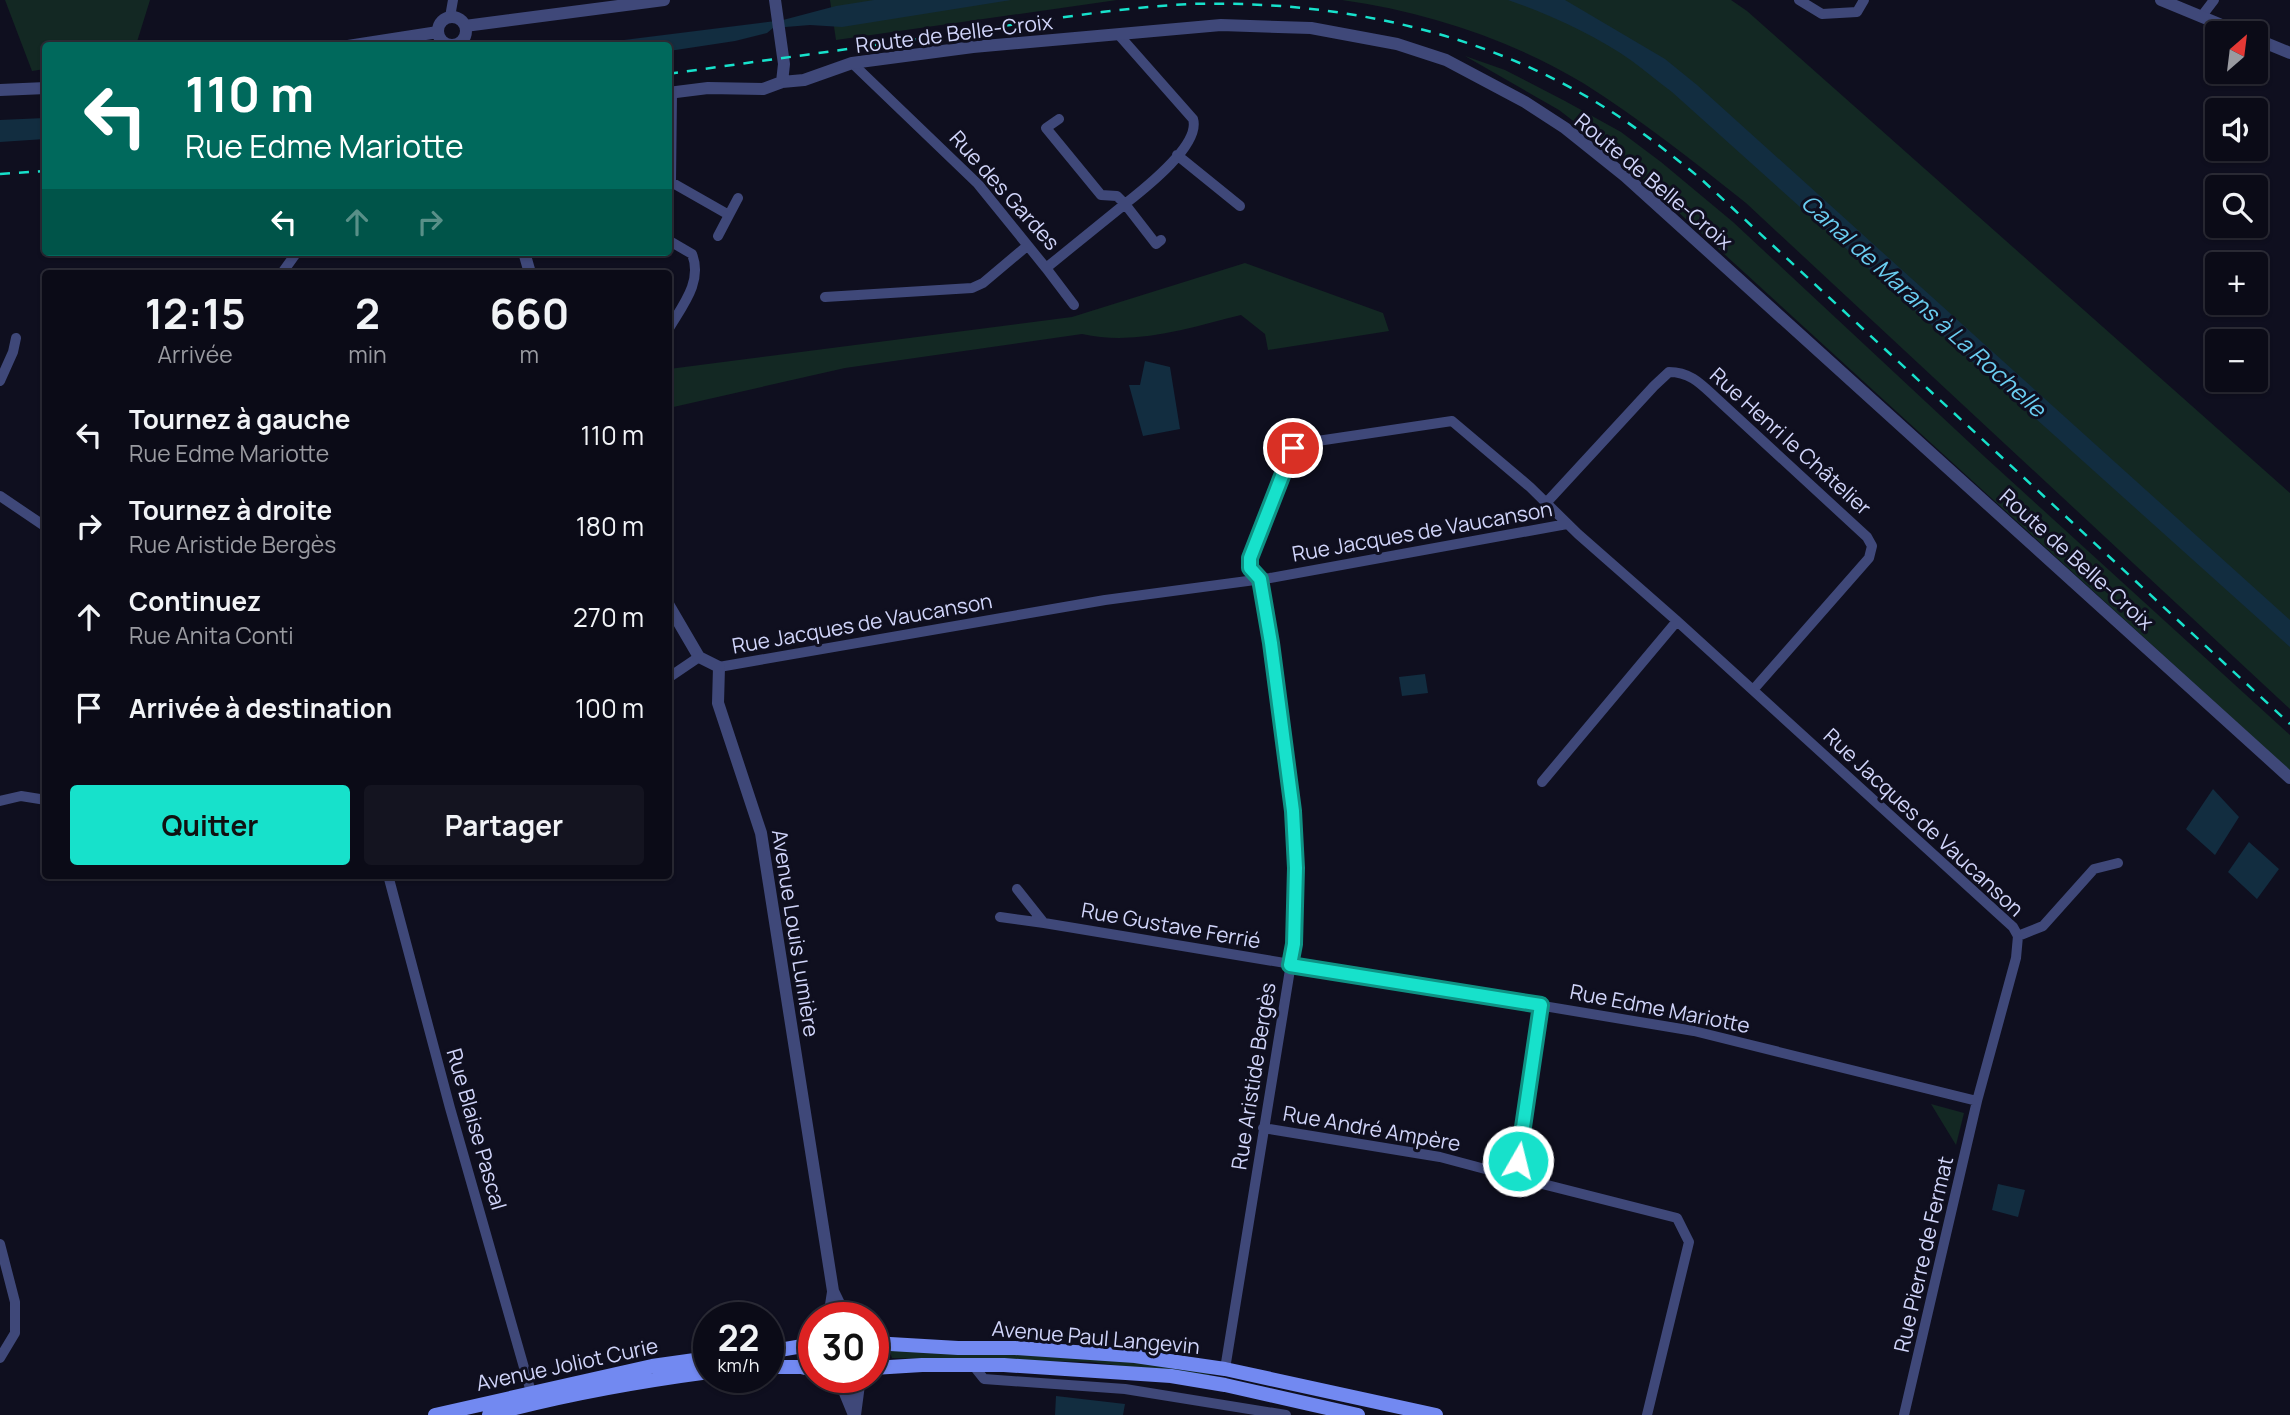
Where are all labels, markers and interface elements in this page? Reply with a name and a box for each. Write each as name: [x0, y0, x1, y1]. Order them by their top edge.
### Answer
street label: Route de Belle-Croix: [854, 7, 1054, 59]
north arrow: [2205, 21, 2268, 84]
map controls: [2205, 21, 2268, 392]
text: 110 m: [185, 60, 314, 127]
icon: left: [70, 70, 161, 161]
button: sound: [2205, 98, 2268, 161]
street label: Route de Belle-Croix: [1569, 107, 1739, 255]
text: Rue Edme Mariotte: [185, 124, 464, 168]
street label: Rue des Gardes: [944, 124, 1066, 256]
button: search: [2205, 175, 2268, 238]
water label: Canal de Marans à La Rochelle: [1795, 186, 2054, 425]
icon: left: [265, 203, 303, 241]
icon: ahead: [338, 203, 376, 241]
icon: right: [411, 203, 449, 241]
button: +: [2205, 252, 2268, 315]
text: 12:15: [145, 284, 246, 342]
text: 2: [355, 284, 380, 342]
text: 660: [489, 284, 569, 342]
button: −: [2205, 329, 2268, 392]
text: Arrivée: [158, 338, 233, 370]
text: min: [348, 338, 387, 370]
text: m: [520, 338, 539, 370]
street label: Rue Henri le Châtelier: [1704, 361, 1878, 521]
text: Tournez à gauche: [129, 401, 350, 437]
icon: left: [70, 416, 108, 454]
text: 110 m: [581, 417, 644, 453]
pin: [1263, 418, 1323, 478]
icon: arrive: [1274, 429, 1312, 467]
text: Rue Edme Mariotte: [129, 437, 329, 469]
street label: Route de Belle-Croix: [1994, 482, 2160, 636]
text: Tournez à droite: [129, 492, 332, 528]
street label: Rue Jacques de Vaucanson: [1290, 494, 1554, 568]
icon: right: [70, 507, 108, 545]
text: 180 m: [576, 508, 644, 544]
text: Rue Aristide Bergès: [129, 528, 336, 560]
text: Continuez: [129, 583, 261, 619]
street label: Rue Jacques de Vaucanson: [730, 586, 994, 660]
icon: ahead: [70, 598, 108, 636]
text: 270 m: [573, 599, 644, 635]
text: Rue Anita Conti: [129, 619, 294, 651]
icon: arrive: [70, 689, 108, 727]
text: Arrivée à destination: [129, 690, 392, 726]
text: 100 m: [575, 690, 644, 726]
street label: Rue Jacques de Vaucanson: [1818, 722, 2030, 922]
button: Quitter: [70, 785, 350, 865]
button: Partager: [364, 785, 644, 865]
street label: Avenue Louis Lumière: [766, 827, 826, 1039]
street label: Rue Gustave Ferrié: [1079, 895, 1263, 955]
street label: Rue Edme Mariotte: [1568, 977, 1752, 1039]
street label: Rue Aristide Bergès: [1224, 980, 1282, 1172]
street label: Rue Blaise Pascal: [441, 1045, 513, 1213]
street label: Rue André Ampère: [1281, 1099, 1463, 1157]
position arrow: [1481, 1124, 1555, 1198]
street label: Rue Pierre de Fermat: [1887, 1153, 1959, 1355]
speed limit sign: 30: [798, 1302, 889, 1393]
text: 22: [718, 1314, 759, 1362]
street label: Avenue Paul Langevin: [991, 1314, 1201, 1360]
street label: Avenue Joliot Curie: [473, 1331, 661, 1397]
text: km/h: [718, 1353, 759, 1377]

